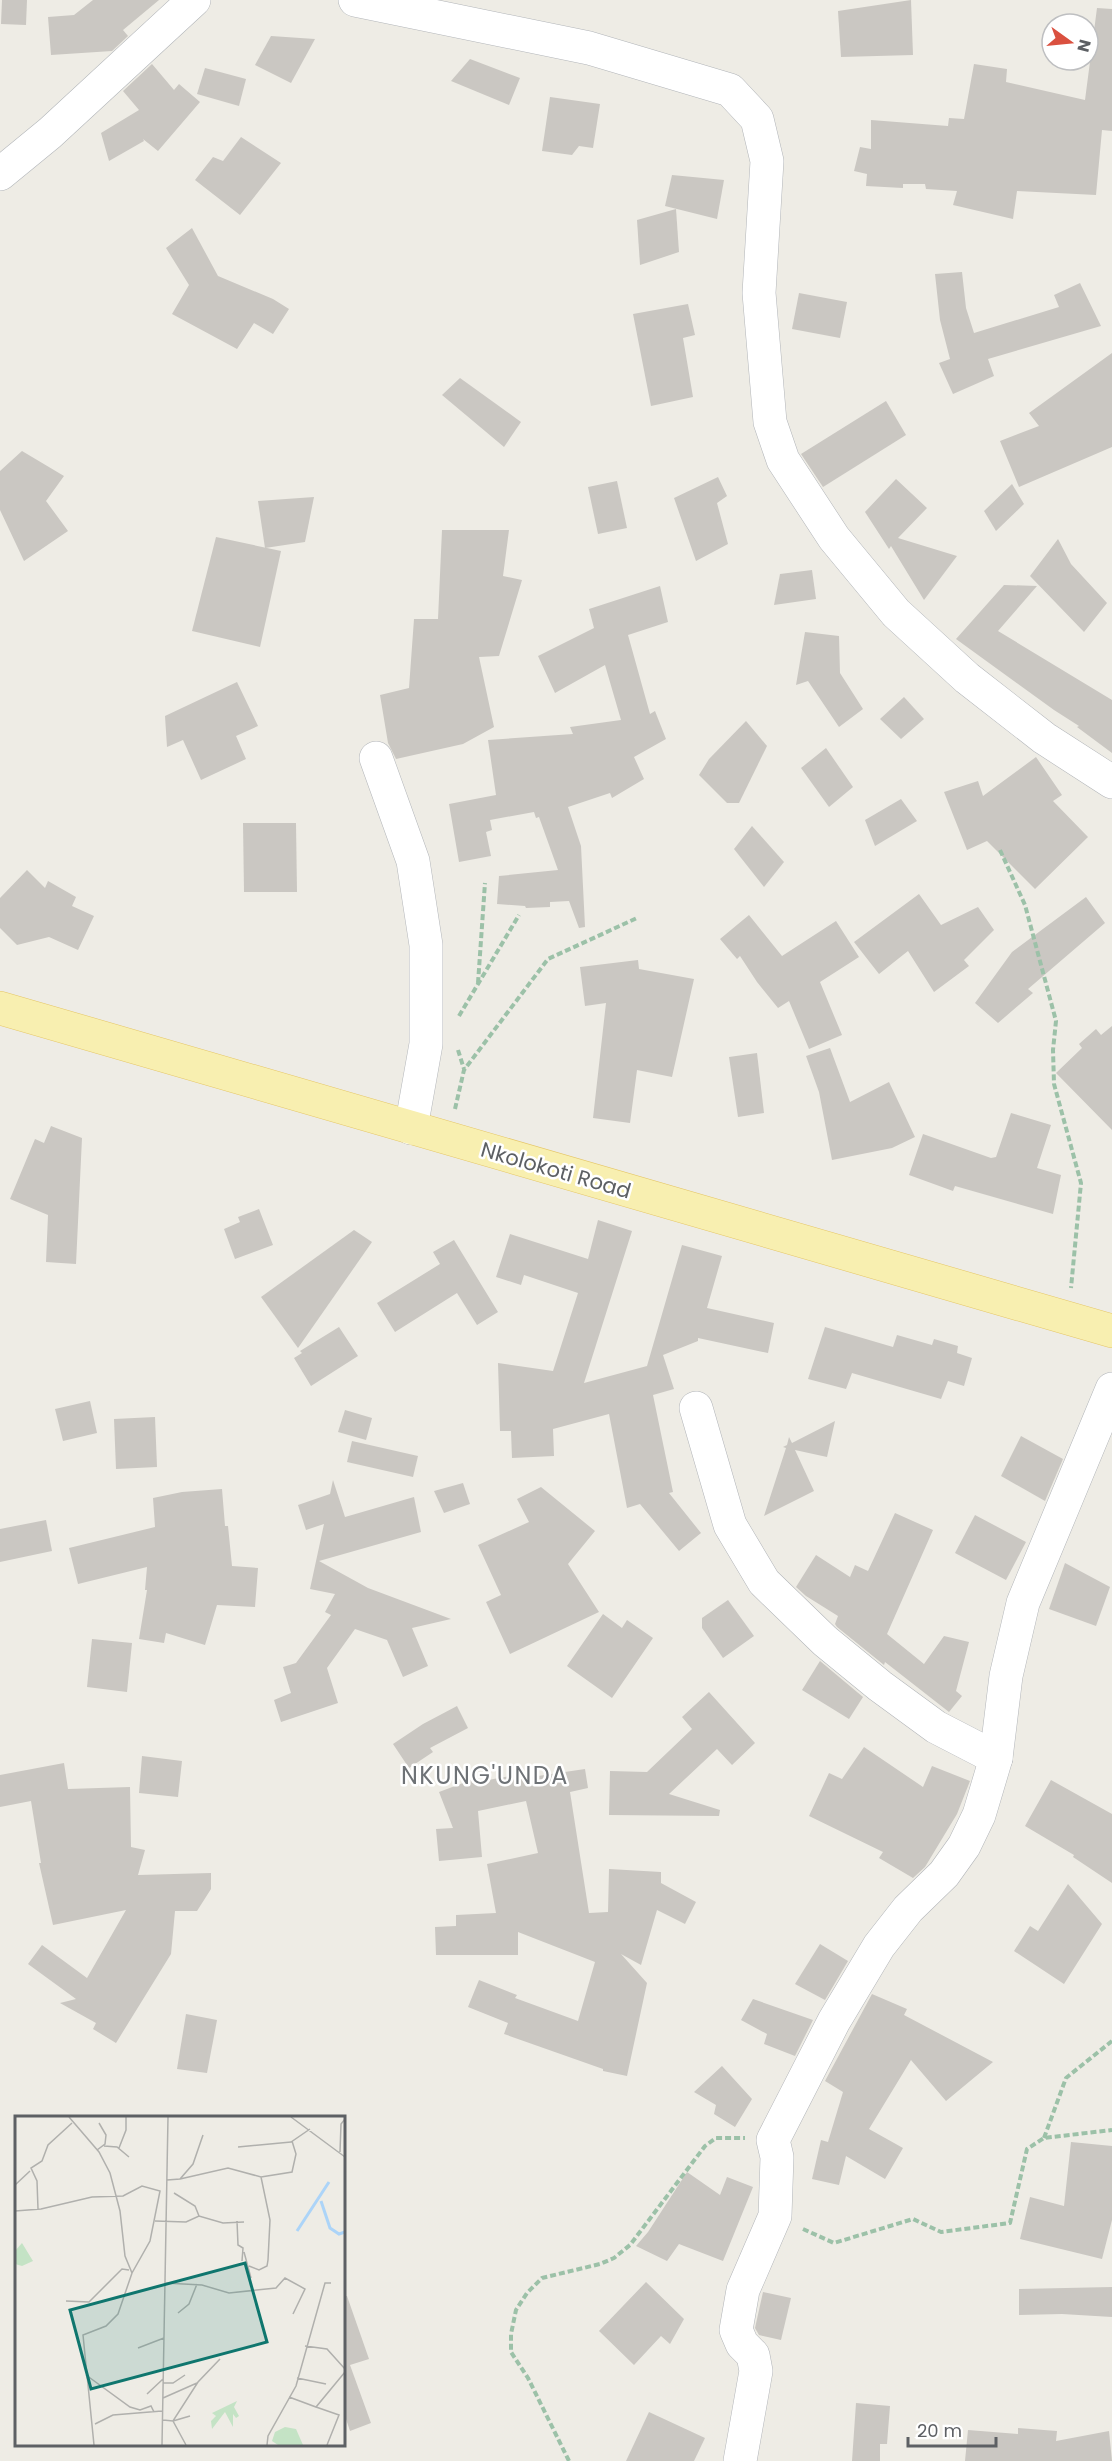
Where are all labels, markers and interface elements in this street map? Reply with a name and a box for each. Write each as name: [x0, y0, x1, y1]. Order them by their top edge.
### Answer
north arrow: [1040, 12, 1100, 72]
text: N: [1071, 37, 1097, 55]
street label: Nkolokoti Road: [478, 1135, 634, 1205]
district label: NKUNG'UNDA: [401, 1759, 569, 1792]
inset map: [15, 2116, 345, 2446]
scale bar: [908, 2410, 996, 2448]
text: 20 m: [917, 2418, 962, 2443]

